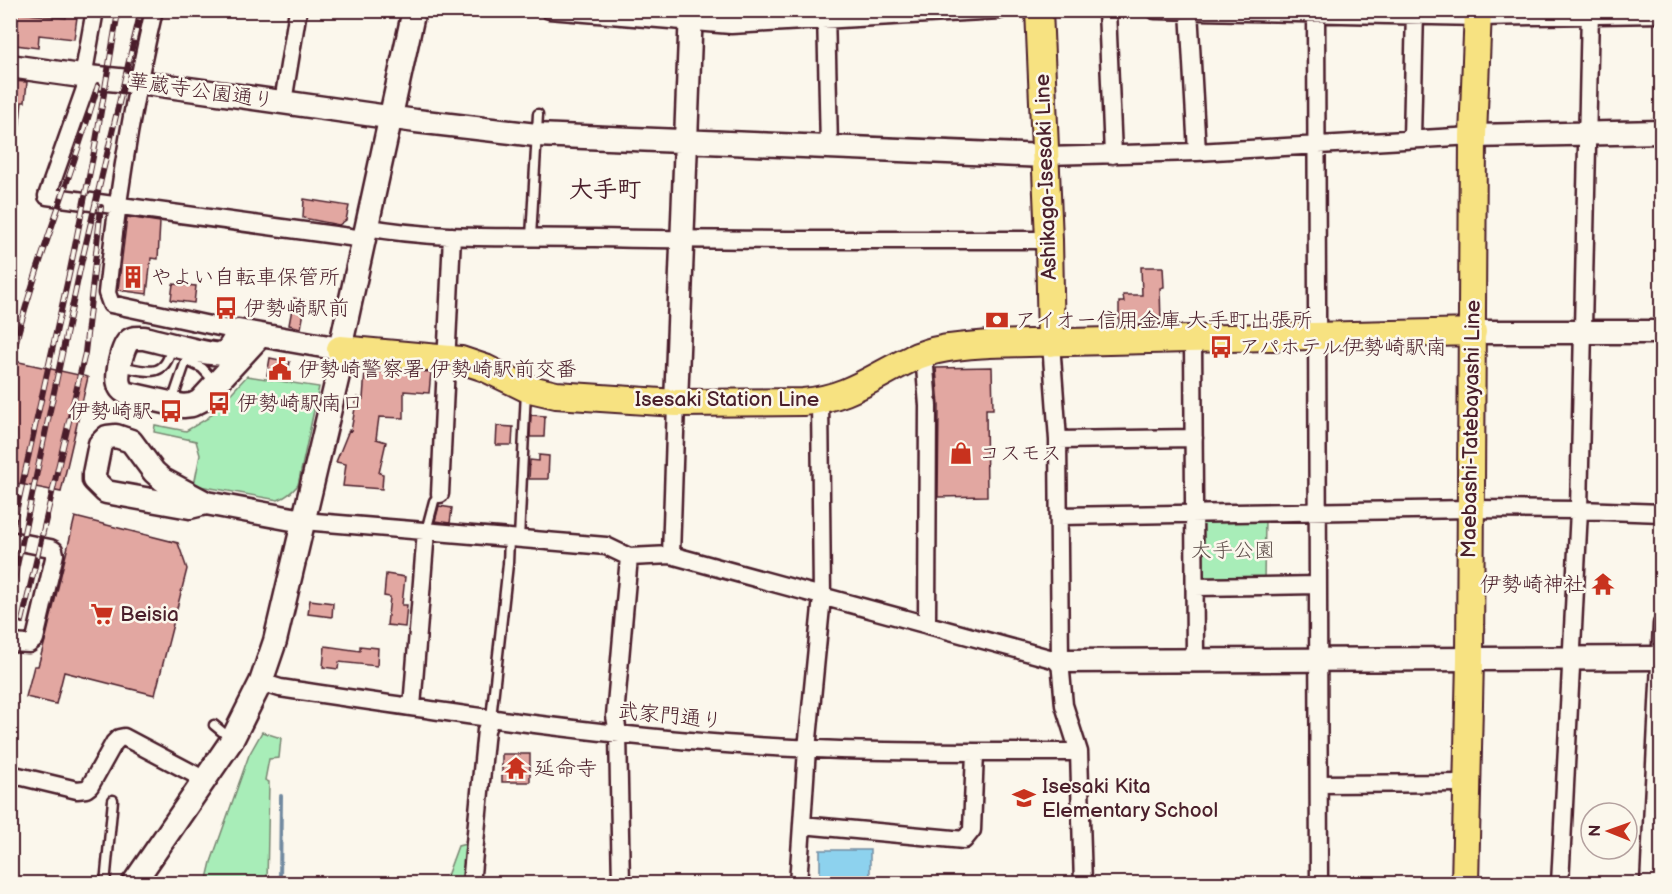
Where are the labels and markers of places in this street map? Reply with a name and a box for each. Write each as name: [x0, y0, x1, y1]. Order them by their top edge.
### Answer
building icon: やよい自転車保管所: [120, 264, 146, 290]
place label: やよい自転車保管所: [151, 265, 340, 290]
bus stop icon: 伊勢崎駅前: [213, 295, 239, 321]
place label: 伊勢崎駅前: [244, 296, 349, 321]
bank icon: アイオー信用金庫 大手町出張所: [984, 307, 1010, 333]
place label: アイオー信用金庫 大手町出張所: [1015, 308, 1313, 333]
bus stop icon: アパホテル伊勢崎駅南: [1208, 334, 1234, 360]
place label: アパホテル伊勢崎駅南: [1239, 335, 1447, 360]
public building icon: 伊勢崎警察署 伊勢崎駅前交番: [267, 356, 293, 382]
place label: 伊勢崎警察署 伊勢崎駅前交番: [298, 357, 577, 382]
bus stop icon: 伊勢崎駅南口: [206, 390, 232, 416]
place label: 伊勢崎駅南口: [237, 391, 363, 416]
bus stop icon: 伊勢崎駅: [158, 398, 184, 424]
place label: 伊勢崎駅: [69, 399, 153, 424]
shop icon: コスモス: [948, 440, 974, 466]
place label: コスモス: [979, 441, 1062, 466]
temple icon: 伊勢崎神社: [1590, 571, 1616, 597]
place label: 伊勢崎神社: [1480, 572, 1585, 597]
supermarket icon: Beisia: [89, 601, 115, 627]
place label: Beisia: [120, 602, 179, 627]
temple icon: 延命寺: [503, 755, 529, 781]
place label: 延命寺: [534, 756, 597, 781]
place label: Isesaki Kita Elementary School: [1042, 774, 1218, 823]
school or university icon: Isesaki Kita Elementary School: [1011, 785, 1037, 811]

